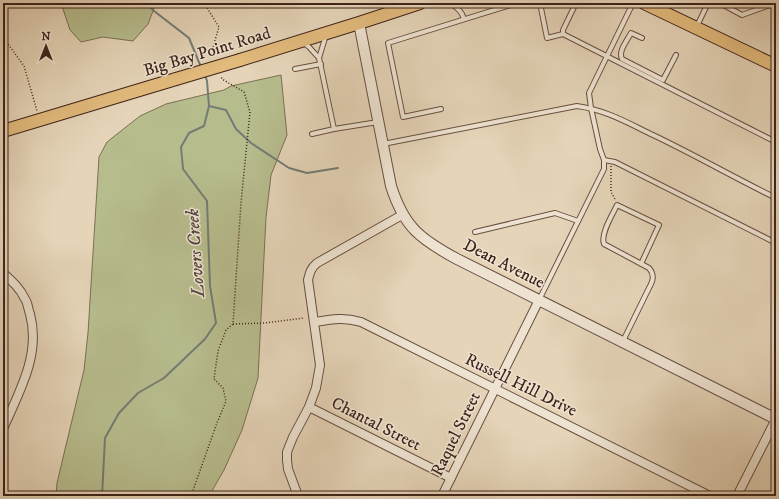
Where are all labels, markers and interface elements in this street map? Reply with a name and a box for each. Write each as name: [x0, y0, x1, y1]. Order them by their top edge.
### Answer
street label: Big Bay Point Road: [141, 22, 274, 82]
north arrow: [26, 26, 66, 66]
text: N: [41, 30, 51, 44]
water label: Lovers Creek: [182, 208, 210, 299]
street label: Dean Avenue: [460, 234, 548, 294]
street label: Russell Hill Drive: [461, 348, 581, 422]
street label: Raquel Street: [426, 388, 486, 480]
street label: Chantal Street: [327, 392, 425, 456]

